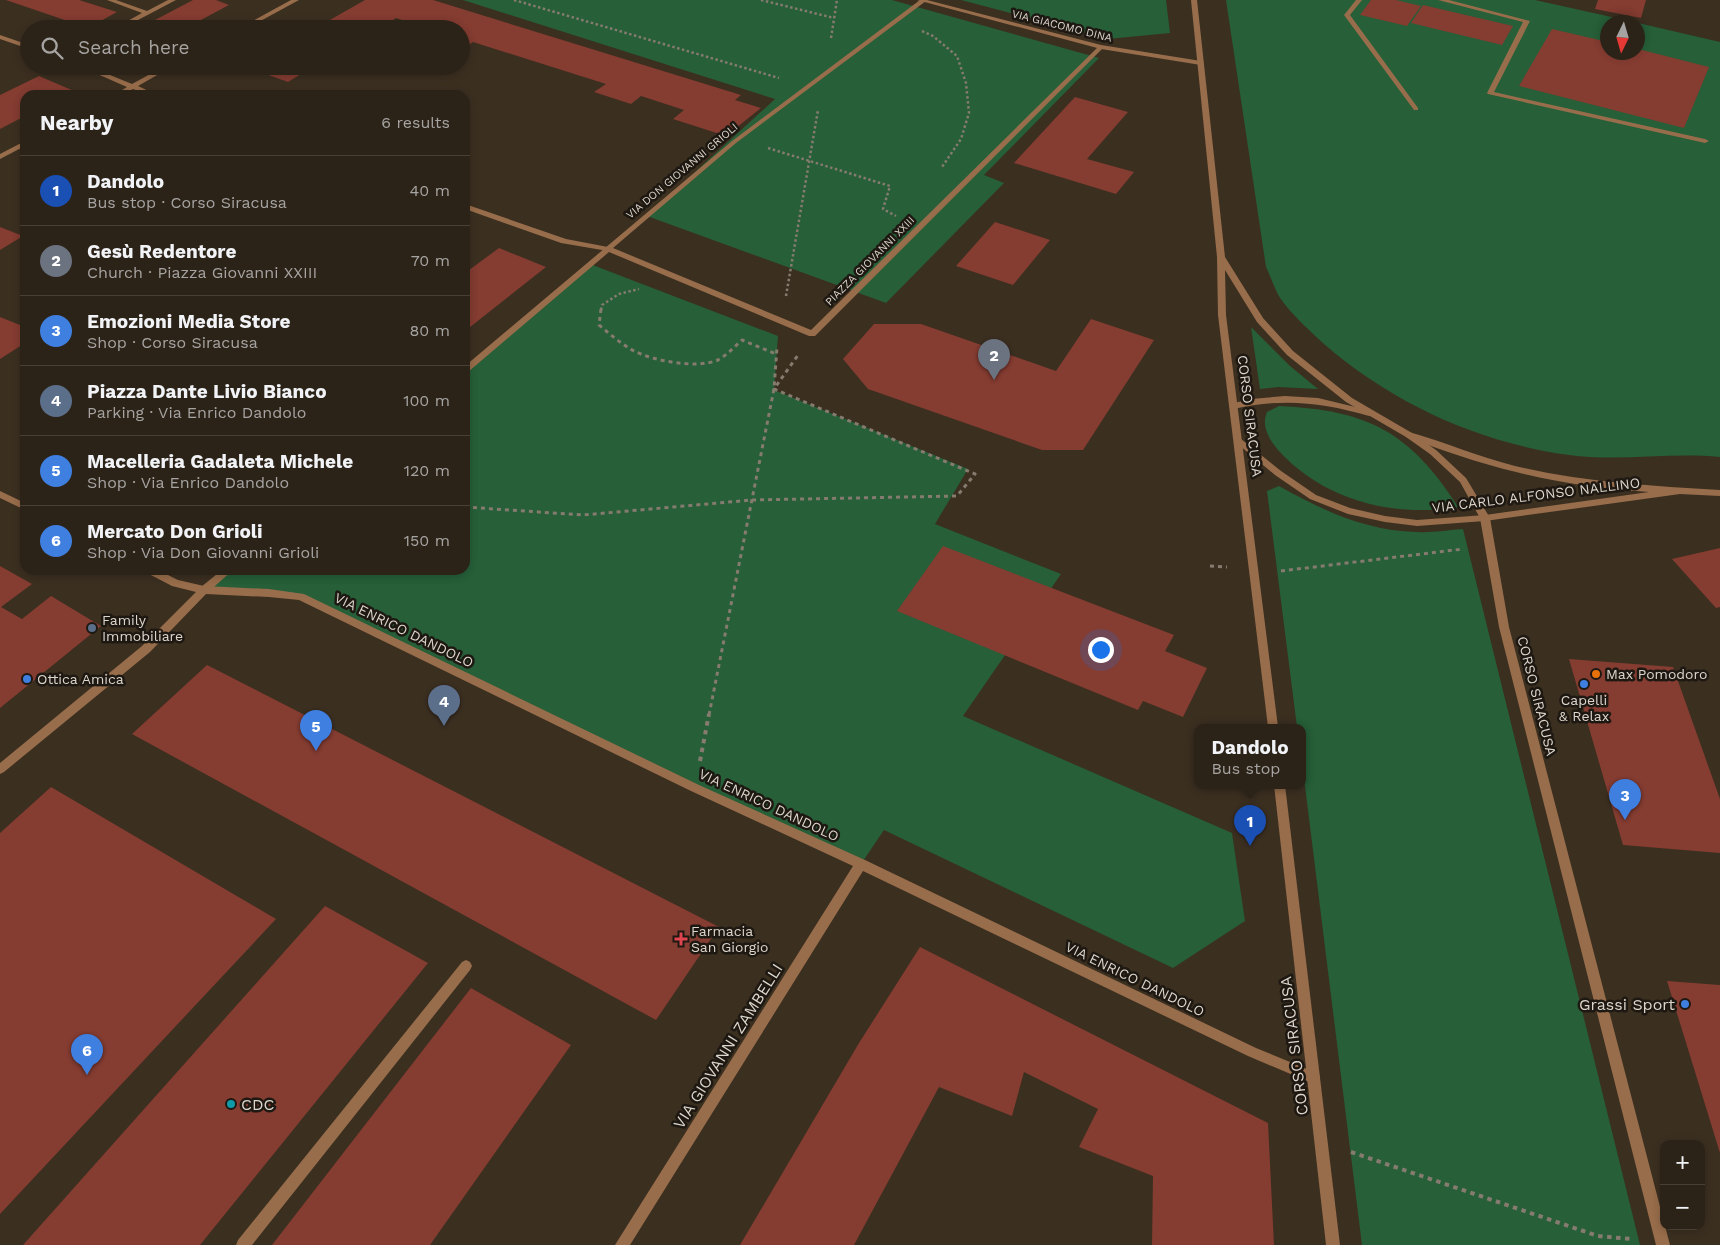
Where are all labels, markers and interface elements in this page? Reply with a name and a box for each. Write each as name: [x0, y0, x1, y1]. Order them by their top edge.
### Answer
street label: VIA GIACOMO DINA: [1011, 7, 1113, 45]
north arrow: [1600, 15, 1645, 60]
search box: [20, 20, 470, 75]
icon: search: [38, 34, 66, 62]
text: Search here: [78, 36, 189, 59]
text: Nearby: [40, 110, 113, 135]
text: 6 results: [381, 113, 450, 132]
street label: VIA DON GIOVANNI GRIOLI: [624, 120, 740, 222]
text: Dandolo: [87, 170, 164, 193]
text: 1: [53, 181, 59, 200]
text: 40 m: [410, 181, 450, 200]
text: Bus stop · Corso Siracusa: [87, 193, 287, 212]
street label: PIAZZA GIOVANNI XXIII: [823, 214, 917, 308]
text: Gesù Redentore: [87, 240, 236, 263]
text: 2: [51, 251, 61, 270]
text: 70 m: [411, 251, 450, 270]
text: Church · Piazza Giovanni XXIII: [87, 263, 317, 282]
text: Emozioni Media Store: [87, 310, 291, 333]
text: 3: [51, 321, 61, 340]
text: 80 m: [409, 321, 450, 340]
text: Shop · Corso Siracusa: [87, 333, 258, 352]
pin: 2: [978, 339, 1010, 380]
street label: CORSO SIRACUSA: [1235, 354, 1265, 478]
text: Piazza Dante Livio Bianco: [87, 380, 327, 403]
text: 4: [51, 391, 61, 410]
text: 100 m: [403, 391, 450, 410]
text: Parking · Via Enrico Dandolo: [87, 403, 306, 422]
text: Macelleria Gadaleta Michele: [87, 450, 353, 473]
text: 5: [51, 461, 61, 480]
text: 120 m: [404, 461, 450, 480]
text: Shop · Via Enrico Dandolo: [87, 473, 289, 492]
street label: VIA CARLO ALFONSO NALLINO: [1431, 474, 1641, 516]
text: Mercato Don Grioli: [87, 520, 263, 543]
text: 6: [51, 531, 61, 550]
text: 150 m: [404, 531, 450, 550]
text: Shop · Via Don Giovanni Grioli: [87, 543, 319, 562]
street label: VIA ENRICO DANDOLO: [332, 589, 476, 671]
place label: Family Immobiliare: [102, 612, 183, 644]
marker: Family Immobiliare: [86, 622, 98, 634]
street label: CORSO SIRACUSA: [1514, 635, 1560, 757]
your location: [1088, 637, 1114, 663]
place label: Max Pomodoro: [1606, 666, 1707, 682]
marker: Max Pomodoro: [1590, 668, 1602, 680]
place label: Ottica Amica: [37, 671, 124, 687]
marker: Ottica Amica: [21, 673, 33, 685]
marker: Capelli & Relax: [1578, 678, 1590, 690]
pin: 4: [428, 685, 460, 726]
place label: Capelli & Relax: [1559, 692, 1609, 724]
pin: 5: [300, 710, 332, 751]
popup: [1194, 724, 1306, 789]
text: Dandolo: [1211, 736, 1289, 759]
text: Bus stop: [1211, 759, 1280, 778]
street label: VIA ENRICO DANDOLO: [696, 766, 842, 844]
pin: 3: [1609, 779, 1641, 820]
pin: 1: [1234, 805, 1266, 846]
place label: Farmacia San Giorgio: [691, 923, 768, 955]
marker: Farmacia San Giorgio: [675, 933, 687, 945]
street label: VIA ENRICO DANDOLO: [1063, 938, 1207, 1020]
street label: VIA GIOVANNI ZAMBELLI: [669, 960, 787, 1132]
street label: CORSO SIRACUSA: [1276, 975, 1312, 1117]
place label: Grassi Sport: [1579, 995, 1675, 1014]
marker: Grassi Sport: [1679, 998, 1691, 1010]
pin: 6: [71, 1034, 103, 1075]
place label: CDC: [241, 1095, 275, 1114]
marker: CDC: [225, 1098, 237, 1110]
map controls: [1660, 1140, 1705, 1230]
button: +: [1660, 1140, 1705, 1185]
button: −: [1660, 1185, 1705, 1230]

